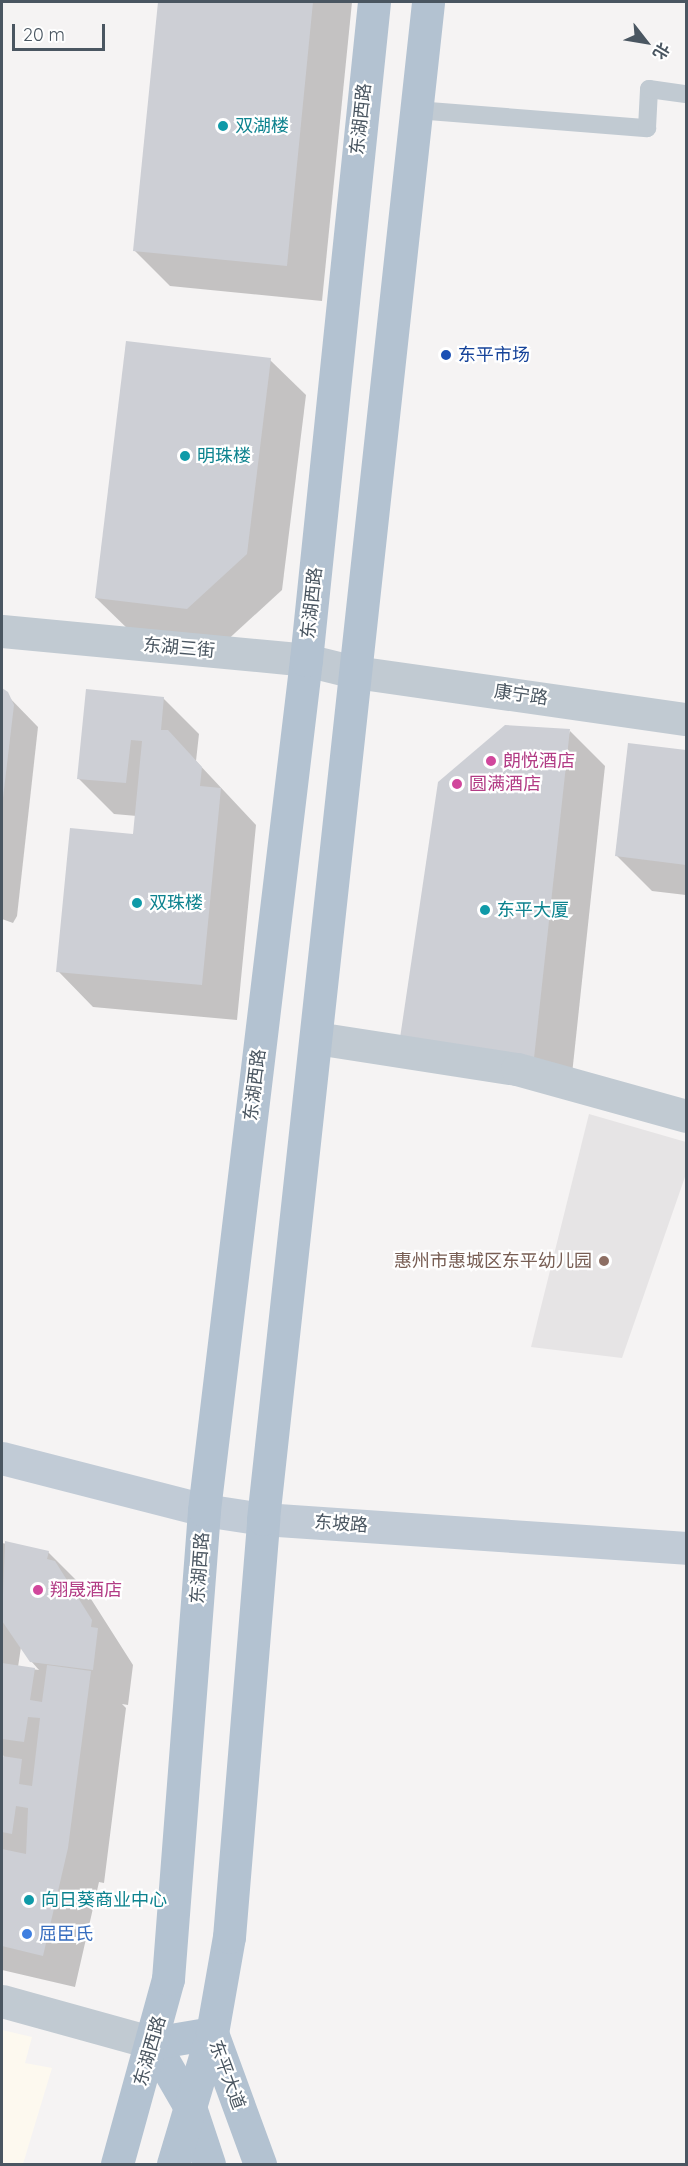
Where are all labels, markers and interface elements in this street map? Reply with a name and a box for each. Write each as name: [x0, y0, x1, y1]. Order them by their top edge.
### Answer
scale bar: [15, 12, 108, 50]
north arrow: [616, 12, 676, 72]
text: 20 m: [23, 23, 65, 46]
text: 北: [649, 39, 674, 63]
street label: 东湖西路: [346, 82, 376, 156]
place label: 双湖楼: [235, 115, 289, 137]
marker: 双湖楼: [216, 119, 230, 133]
place label: 东平市场: [458, 344, 530, 366]
marker: 东平市场: [439, 348, 453, 362]
place label: 明珠楼: [197, 445, 251, 467]
marker: 明珠楼: [178, 449, 192, 463]
street label: 东湖西路: [297, 566, 327, 640]
street label: 东湖三街: [142, 634, 216, 662]
street label: 康宁路: [493, 681, 549, 709]
place label: 朗悦酒店: [503, 750, 575, 772]
marker: 朗悦酒店: [484, 754, 498, 768]
place label: 圆满酒店: [469, 773, 541, 795]
marker: 圆满酒店: [450, 777, 464, 791]
place label: 双珠楼: [149, 892, 203, 914]
marker: 双珠楼: [130, 896, 144, 910]
place label: 东平大厦: [497, 899, 569, 921]
marker: 东平大厦: [478, 903, 492, 917]
street label: 东湖西路: [240, 1048, 270, 1122]
place label: 惠州市惠城区东平幼儿园: [394, 1250, 592, 1272]
marker: 惠州市惠城区东平幼儿园: [597, 1254, 611, 1268]
street label: 东坡路: [313, 1511, 369, 1537]
street label: 东湖西路: [187, 1531, 213, 1605]
place label: 翔晟酒店: [50, 1579, 122, 1601]
marker: 翔晟酒店: [31, 1583, 45, 1597]
place label: 向日葵商业中心: [41, 1889, 167, 1911]
marker: 向日葵商业中心: [22, 1893, 36, 1907]
place label: 屈臣氏: [39, 1923, 93, 1945]
marker: 屈臣氏: [20, 1927, 34, 1941]
street label: 东湖西路: [130, 2013, 170, 2089]
street label: 东平大道: [205, 2037, 249, 2113]

